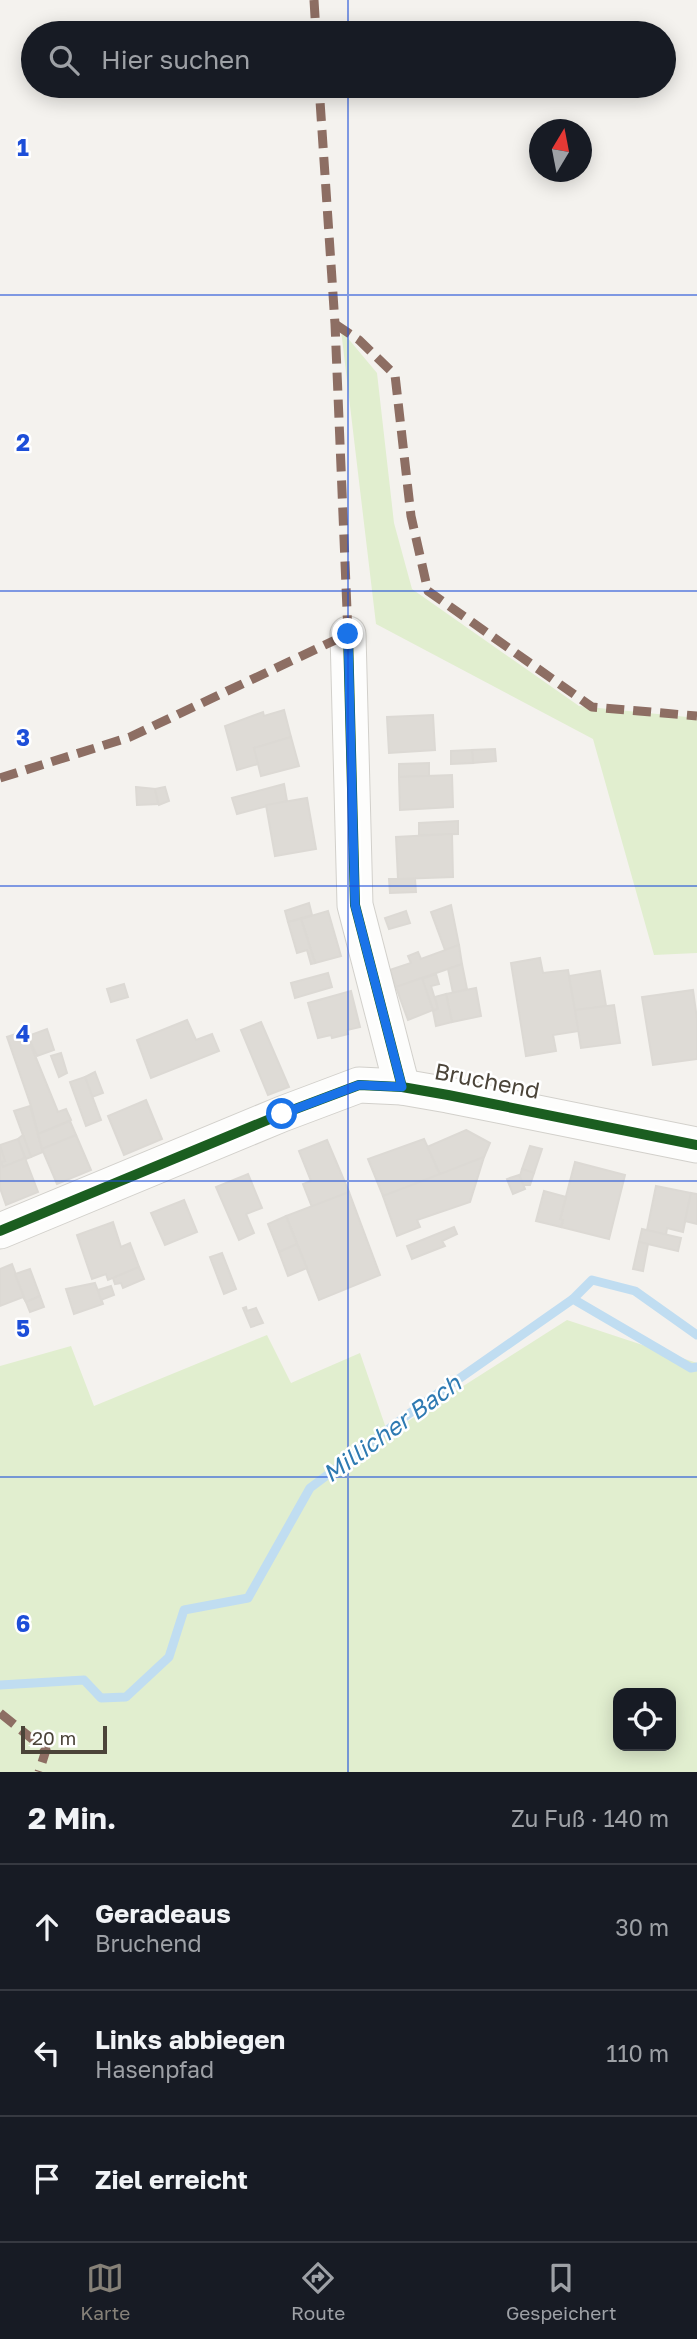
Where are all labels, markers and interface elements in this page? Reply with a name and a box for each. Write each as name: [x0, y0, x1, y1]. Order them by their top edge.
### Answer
search box: [21, 21, 676, 98]
icon: search: [45, 41, 83, 79]
text: Hier suchen: [101, 44, 250, 75]
north arrow: [529, 119, 592, 182]
text: 1: [17, 133, 29, 161]
text: 2: [16, 428, 30, 456]
route end: [332, 618, 363, 649]
text: 3: [16, 723, 30, 751]
text: 4: [16, 1019, 30, 1047]
street label: Bruchend: [432, 1056, 542, 1104]
route start: [266, 1098, 297, 1129]
text: 5: [16, 1314, 30, 1342]
water label: Millicher Bach: [316, 1367, 467, 1488]
text: 6: [16, 1609, 30, 1637]
map controls: [613, 1688, 676, 1751]
button: locate: [613, 1688, 676, 1751]
scale bar: [21, 1723, 107, 1755]
text: 20 m: [32, 1726, 76, 1749]
text: 2 Min.: [28, 1800, 116, 1836]
text: Zu Fuß · 140 m: [511, 1804, 669, 1832]
text: Geradeaus: [95, 1898, 231, 1929]
icon: ahead: [28, 1908, 66, 1946]
text: 30 m: [615, 1913, 669, 1941]
text: Bruchend: [95, 1929, 202, 1957]
text: Links abbiegen: [95, 2024, 285, 2055]
icon: left: [28, 2034, 66, 2072]
text: 110 m: [606, 2039, 669, 2067]
text: Hasenpfad: [95, 2055, 214, 2083]
icon: arrive: [28, 2160, 66, 2198]
text: Ziel erreicht: [95, 2164, 248, 2195]
tab: Karte: [80, 2259, 130, 2324]
tab: Route: [291, 2259, 345, 2324]
tab: Gespeichert: [506, 2259, 617, 2324]

